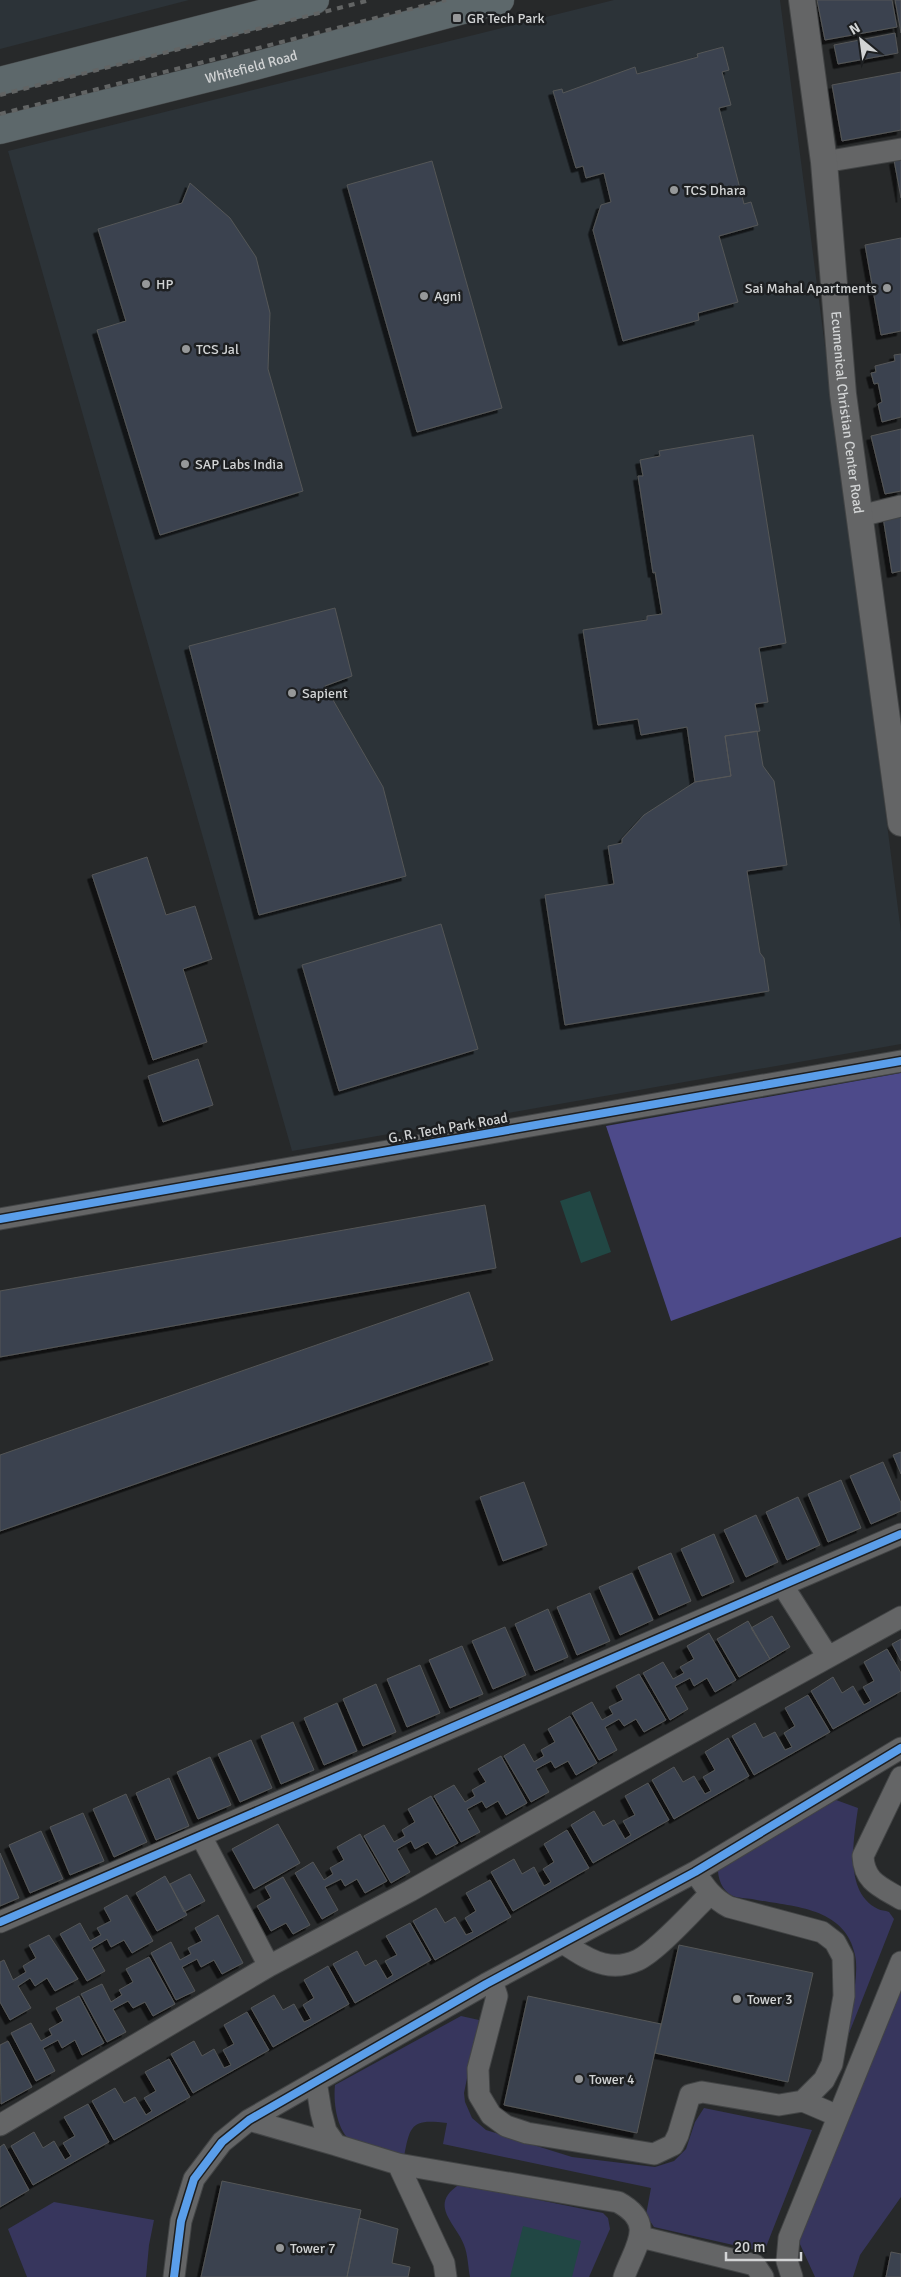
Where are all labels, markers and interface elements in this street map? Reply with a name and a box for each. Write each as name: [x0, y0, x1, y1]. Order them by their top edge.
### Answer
place label: GR Tech Park: [467, 10, 544, 27]
marker: GR Tech Park: [451, 12, 463, 24]
north arrow: [836, 15, 886, 65]
text: N: [847, 19, 863, 39]
street label: Whitefield Road: [203, 46, 299, 87]
place label: TCS Dhara: [684, 182, 746, 199]
marker: TCS Dhara: [668, 184, 680, 196]
place label: HP: [156, 276, 173, 293]
marker: HP: [140, 278, 152, 290]
place label: Sai Mahal Apartments: [745, 280, 877, 297]
marker: Sai Mahal Apartments: [881, 282, 893, 294]
place label: Agni: [434, 288, 461, 305]
marker: Agni: [418, 290, 430, 302]
street label: Ecumenical Christian Center Road: [828, 310, 868, 515]
place label: TCS Jal: [196, 341, 239, 358]
marker: TCS Jal: [180, 343, 192, 355]
place label: SAP Labs India: [195, 456, 283, 473]
marker: SAP Labs India: [179, 458, 191, 470]
place label: Sapient: [302, 685, 348, 702]
marker: Sapient: [286, 687, 298, 699]
street label: G. R. Tech Park Road: [387, 1109, 509, 1147]
place label: Tower 3: [747, 1991, 793, 2008]
marker: Tower 3: [731, 1993, 743, 2005]
place label: Tower 4: [589, 2071, 635, 2088]
marker: Tower 4: [573, 2073, 585, 2085]
scale bar: [726, 2230, 801, 2262]
text: 20 m: [734, 2238, 765, 2256]
place label: Tower 7: [290, 2240, 336, 2257]
marker: Tower 7: [274, 2242, 286, 2254]

